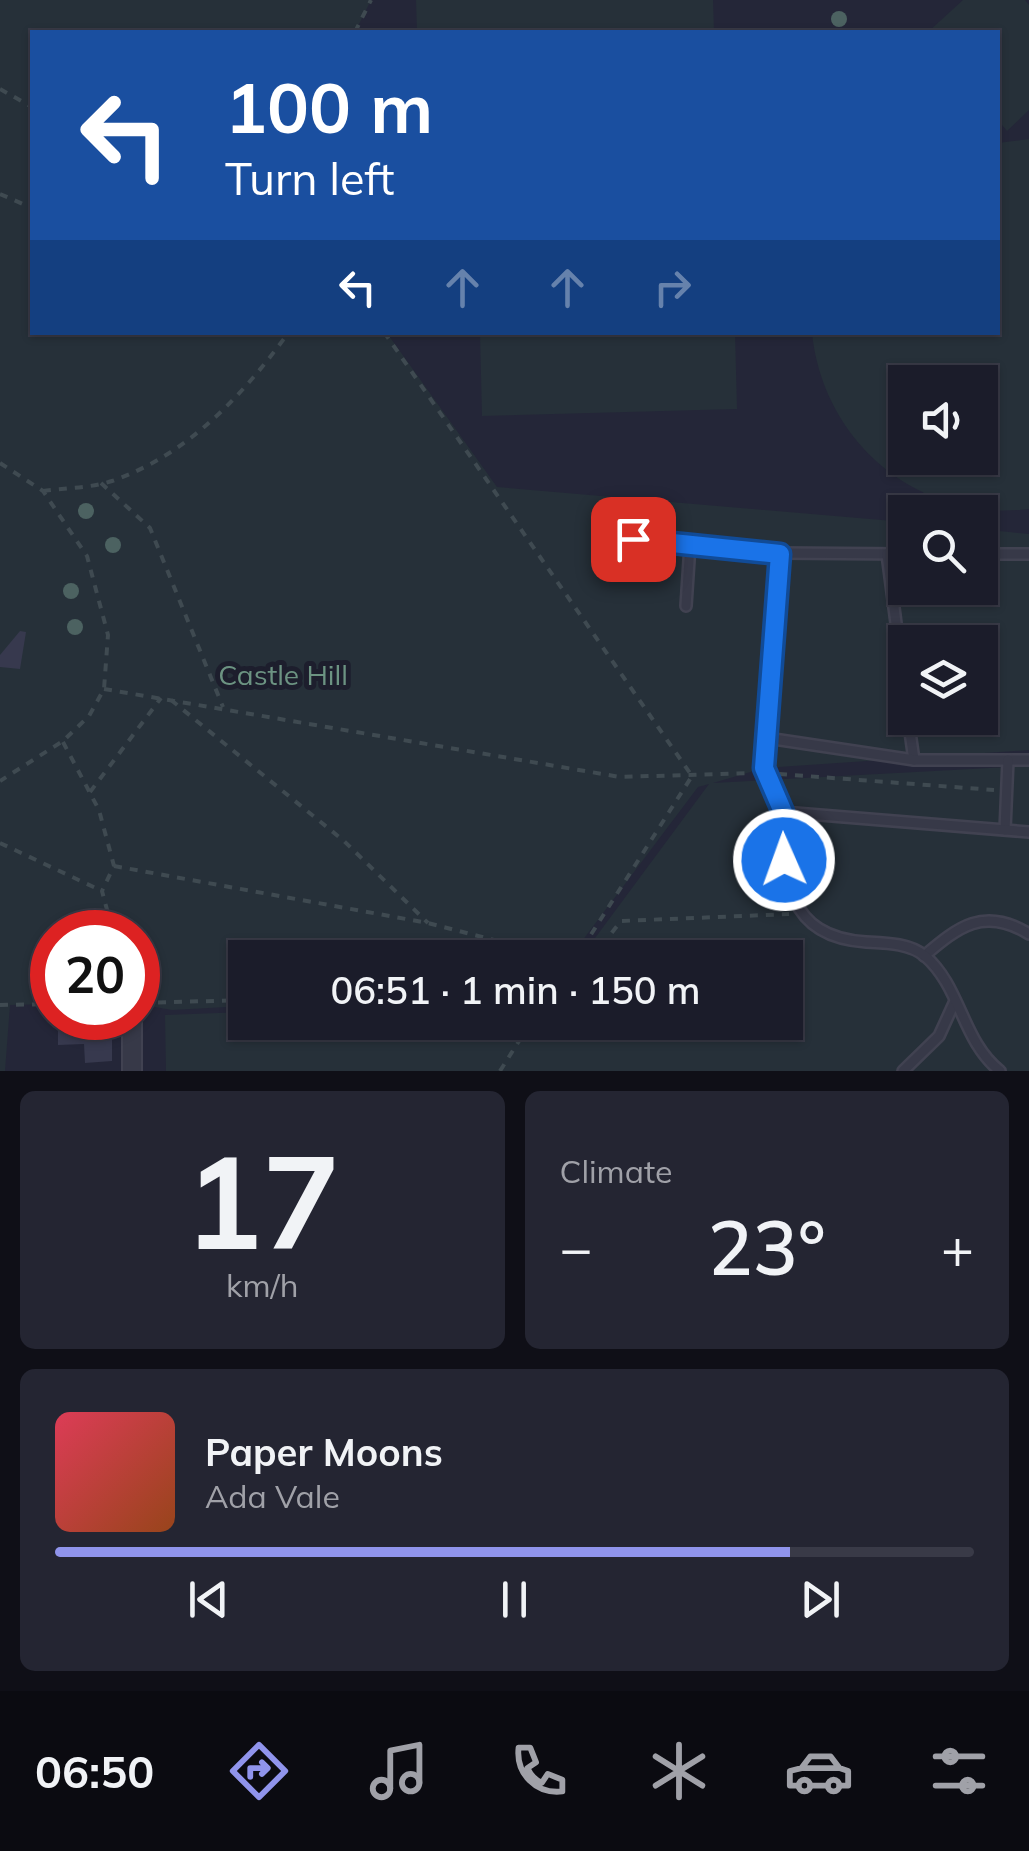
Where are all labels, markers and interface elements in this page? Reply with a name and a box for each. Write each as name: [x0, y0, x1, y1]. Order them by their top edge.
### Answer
text: 100 m: [225, 63, 433, 151]
icon: left: [60, 70, 190, 200]
text: Turn left: [225, 150, 394, 206]
icon: left: [330, 260, 385, 315]
icon: ahead: [435, 260, 490, 315]
icon: ahead: [540, 260, 595, 315]
icon: right: [645, 260, 700, 315]
map controls: [888, 365, 998, 735]
button: sound: [888, 365, 998, 475]
button: search: [888, 495, 998, 605]
pin: [591, 497, 676, 582]
icon: arrive: [606, 512, 661, 567]
button: layers: [888, 625, 998, 735]
park label: Castle Hill: [218, 657, 348, 692]
position arrow: [732, 808, 836, 912]
speed limit sign: 20: [30, 910, 160, 1040]
text: 06:51 · 1 min · 150 m: [330, 966, 701, 1014]
text: 17: [184, 1118, 340, 1282]
text: Climate: [560, 1151, 672, 1191]
text: 23°: [708, 1200, 826, 1294]
text: −: [560, 1213, 593, 1282]
text: +: [941, 1213, 974, 1282]
text: km/h: [226, 1265, 298, 1305]
text: Paper Moons: [205, 1428, 443, 1476]
text: Ada Vale: [205, 1476, 340, 1516]
icon: previous: [181, 1572, 236, 1627]
icon: pause: [487, 1572, 542, 1627]
icon: next: [793, 1572, 848, 1627]
icon: directions: [224, 1736, 294, 1806]
icon: music: [364, 1736, 434, 1806]
icon: phone: [504, 1736, 574, 1806]
icon: climate: [644, 1736, 714, 1806]
icon: car: [784, 1736, 854, 1806]
icon: filters: [924, 1736, 994, 1806]
text: 06:50: [35, 1743, 154, 1799]

